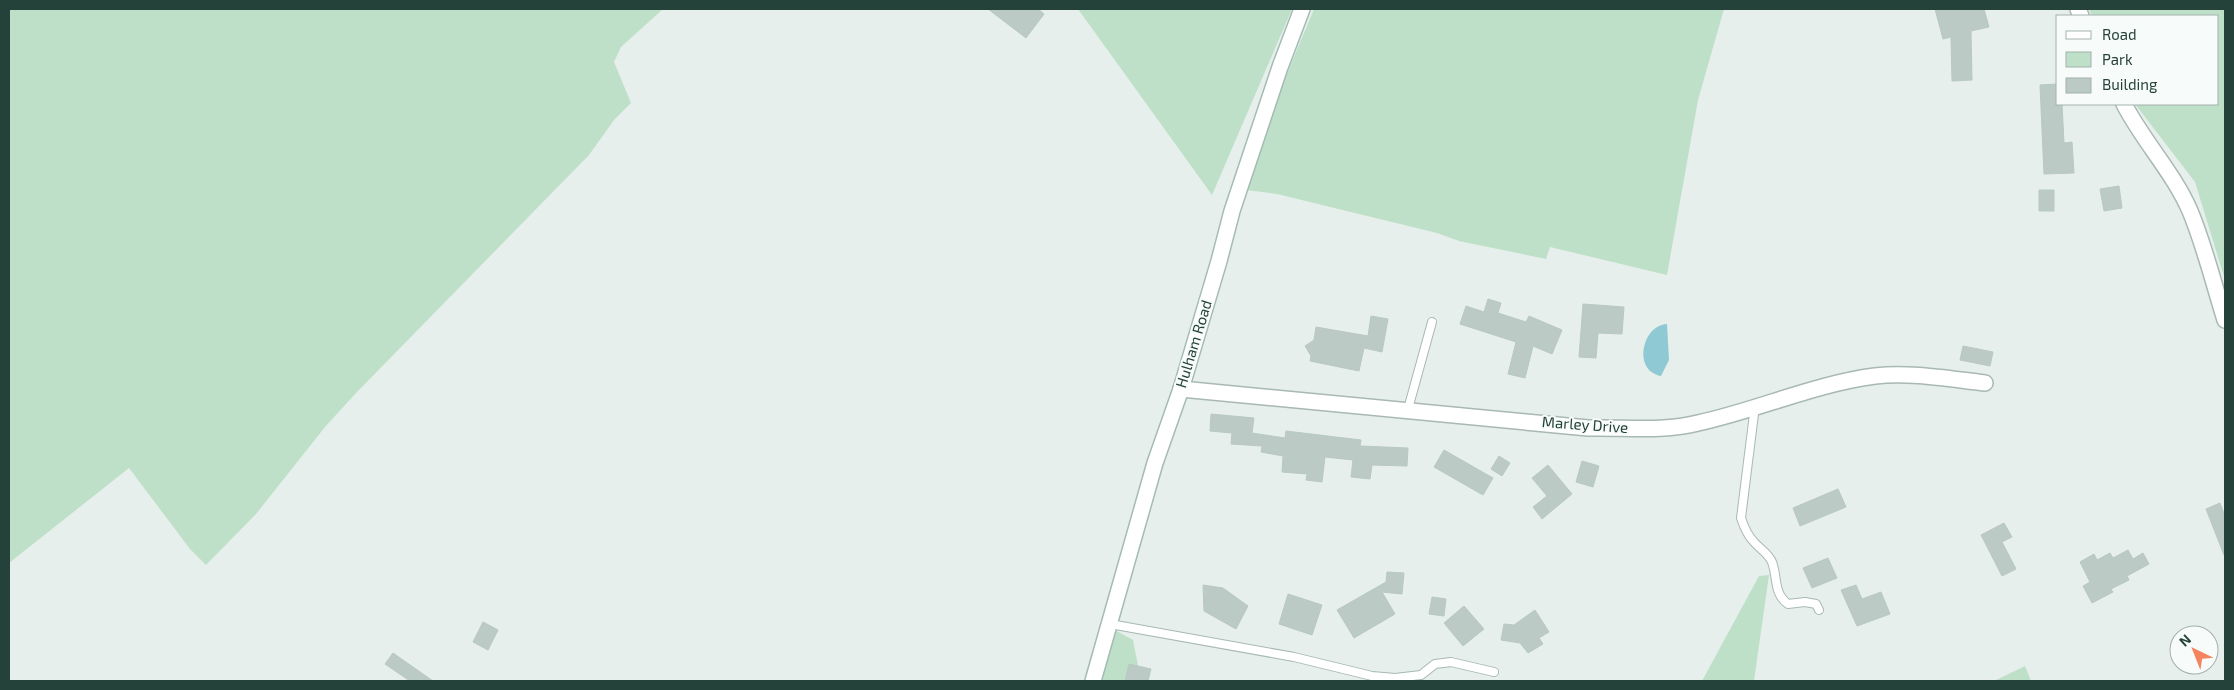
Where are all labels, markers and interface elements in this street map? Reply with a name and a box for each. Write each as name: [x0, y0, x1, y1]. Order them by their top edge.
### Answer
legend: [2056, 15, 2219, 105]
text: Road: [2102, 25, 2137, 43]
text: Park: [2102, 50, 2133, 68]
text: Building: [2102, 75, 2158, 93]
street label: Hulham Road: [1171, 298, 1215, 390]
street label: Marley Drive: [1541, 412, 1629, 436]
north arrow: [2169, 625, 2219, 675]
text: N: [2175, 630, 2194, 650]

